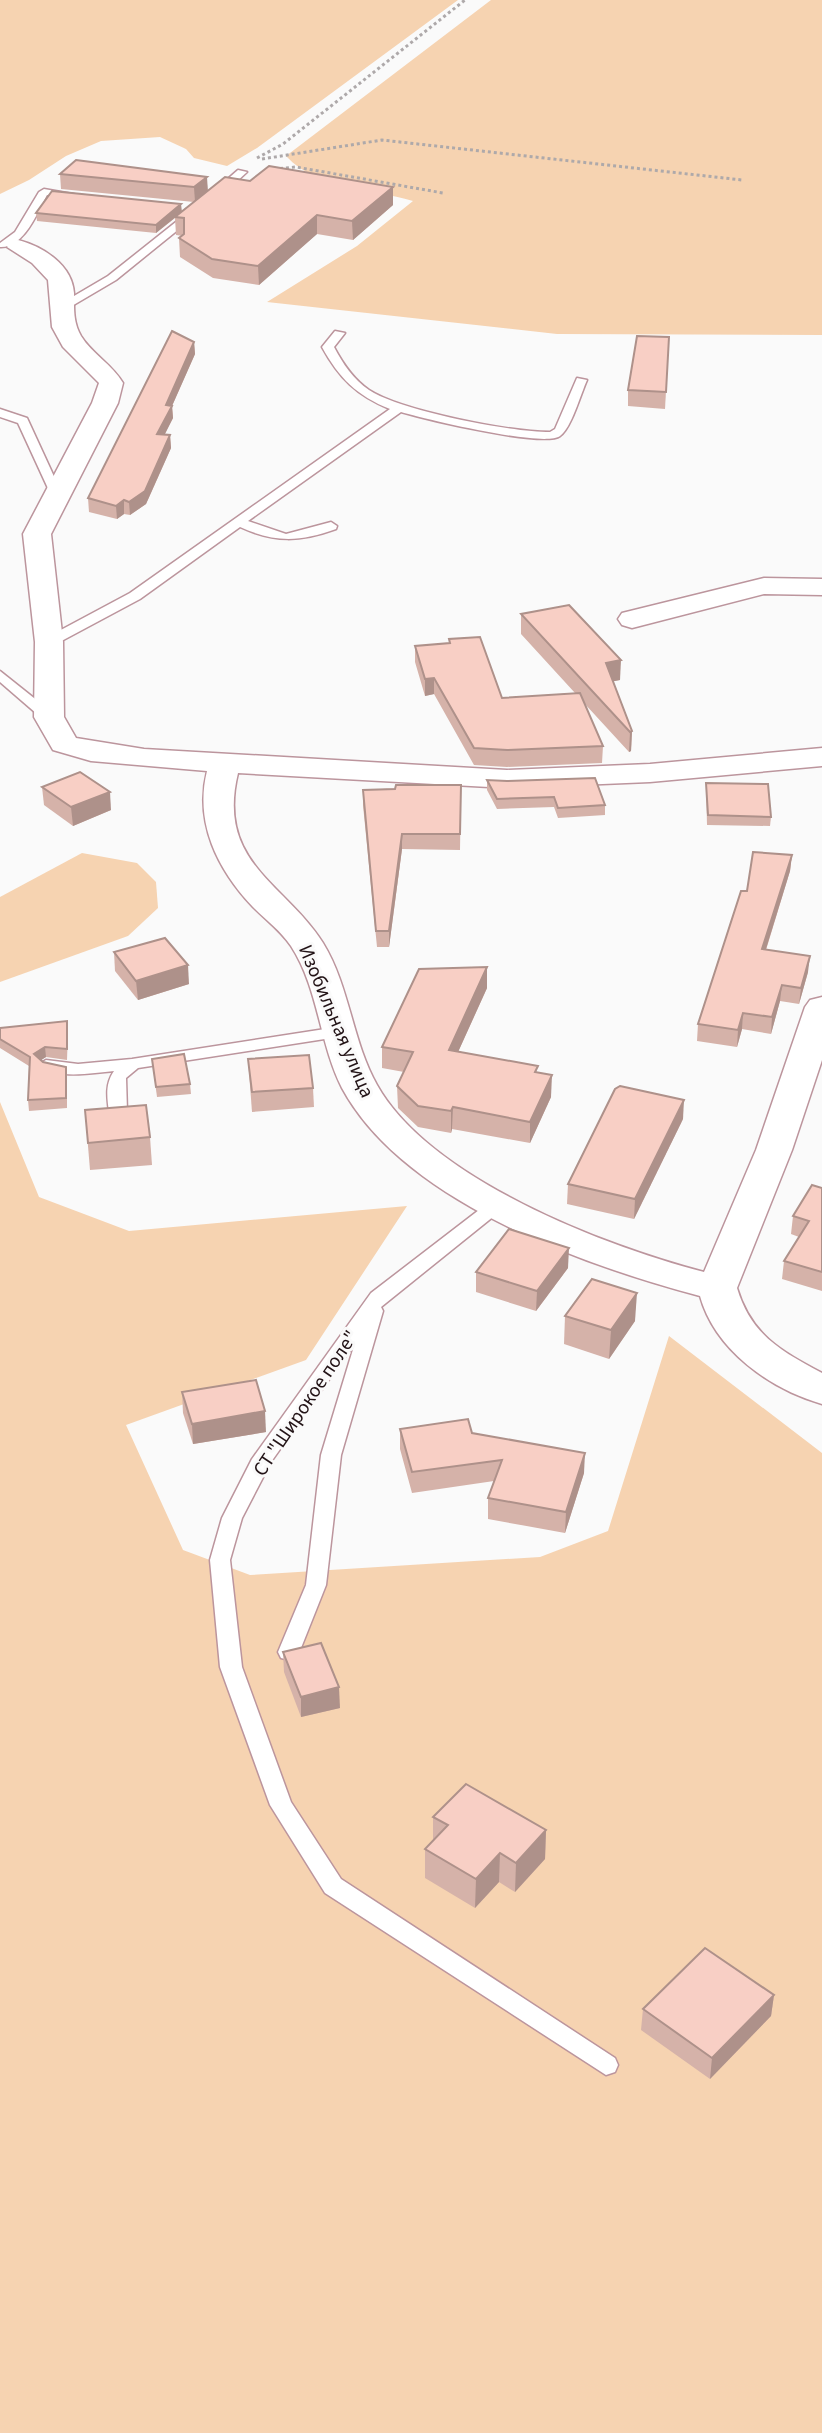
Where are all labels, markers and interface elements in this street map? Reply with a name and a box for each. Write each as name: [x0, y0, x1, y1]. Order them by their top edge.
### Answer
street label: Изобильная улица: [291, 941, 381, 1102]
street label: СТ "Широкое поле": [247, 1325, 365, 1482]

